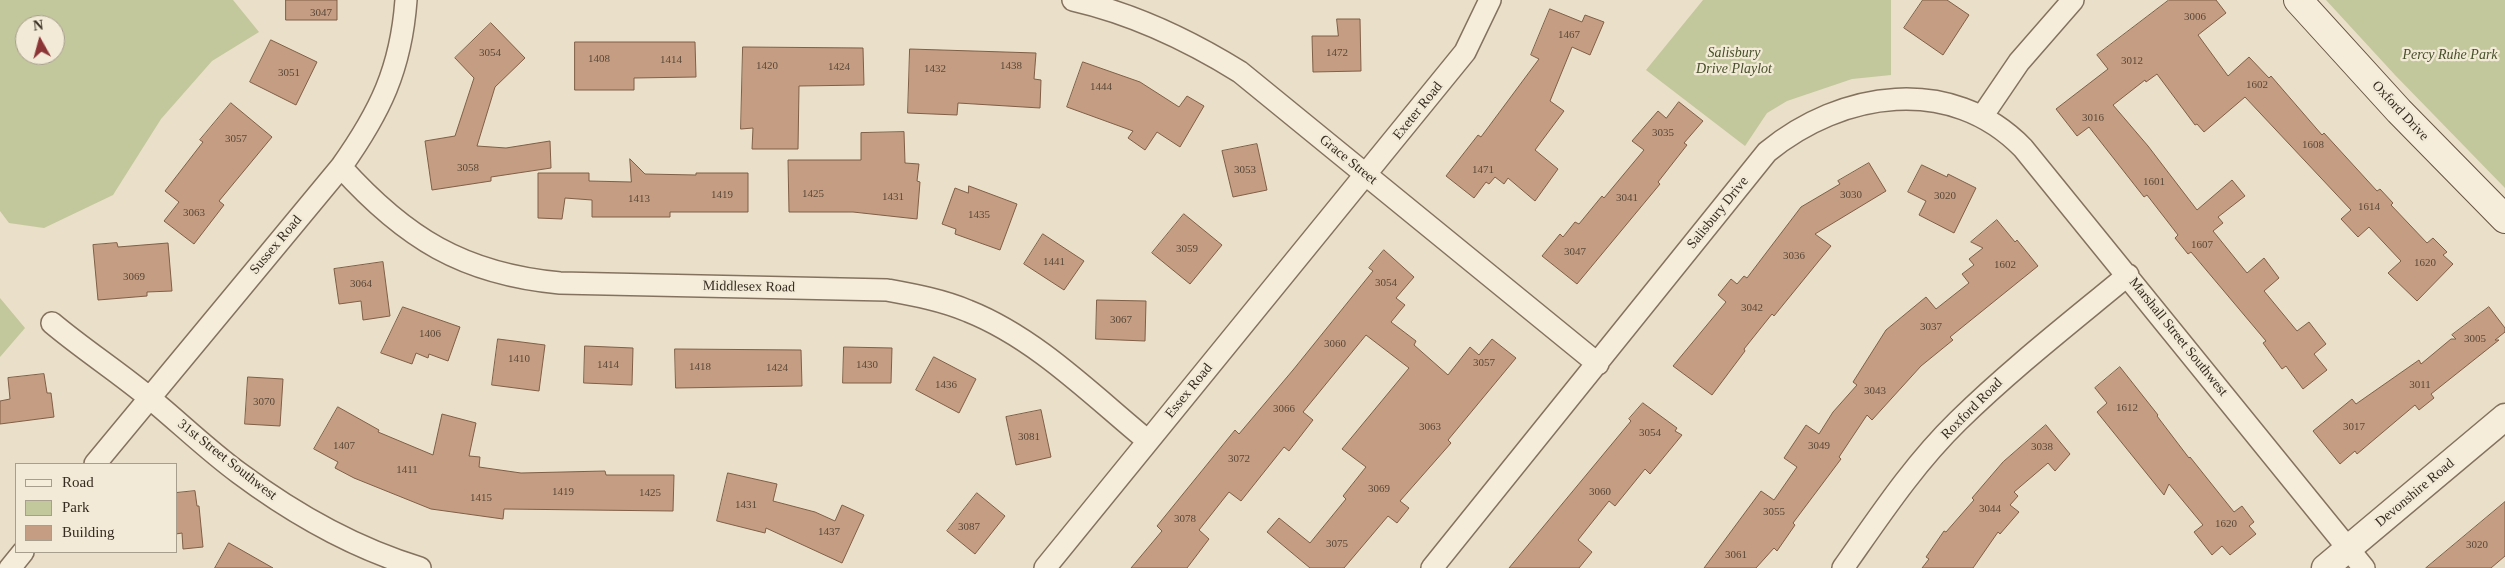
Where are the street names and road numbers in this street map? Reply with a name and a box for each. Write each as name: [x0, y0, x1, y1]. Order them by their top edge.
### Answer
street label: Oxford Drive: [2368, 78, 2432, 144]
street label: Exeter Road: [1390, 79, 1446, 143]
street label: Grace Street: [1316, 132, 1380, 188]
street label: Salisbury Drive: [1684, 173, 1752, 253]
street label: Sussex Road: [246, 212, 306, 278]
street label: Marshall Street Southwest: [2125, 274, 2231, 400]
street label: Middlesex Road: [703, 278, 795, 296]
street label: Essex Road: [1162, 360, 1216, 422]
street label: Roxford Road: [1938, 375, 2006, 443]
street label: 31st Street Southwest: [174, 416, 280, 504]
street label: Devonshire Road: [2372, 455, 2458, 531]

